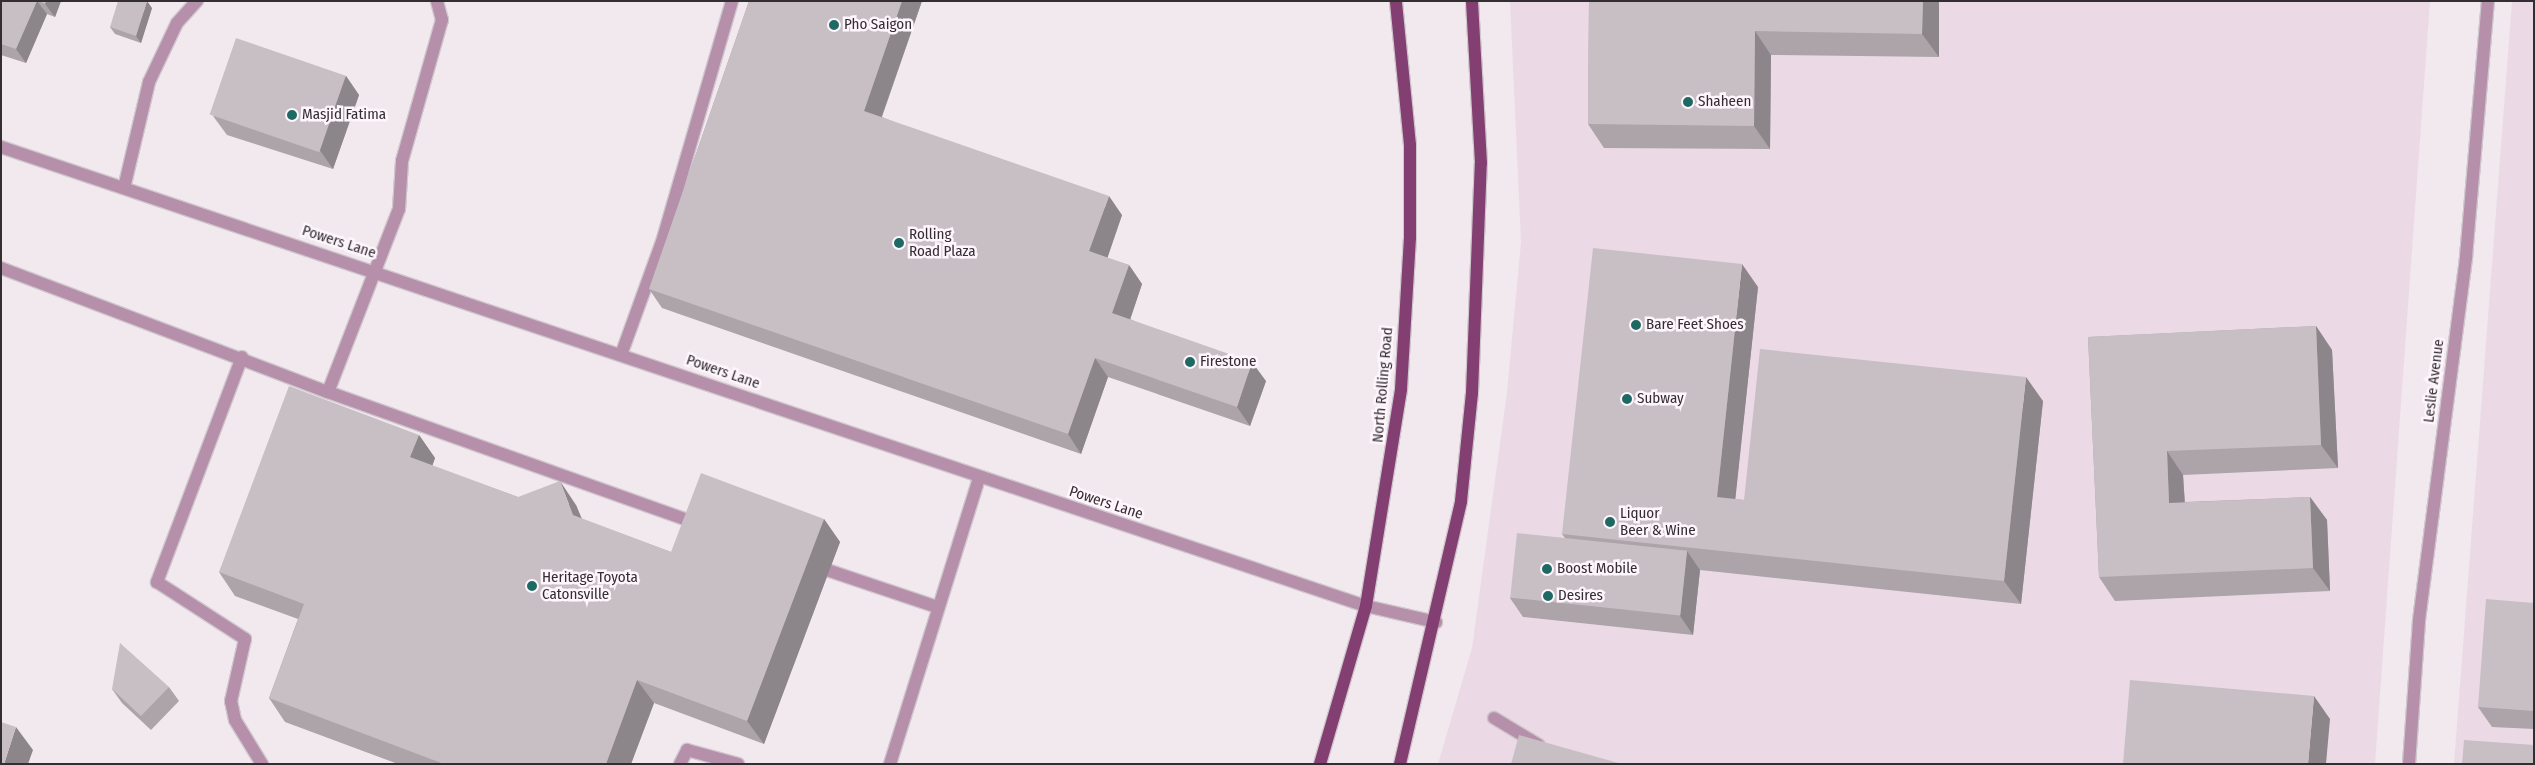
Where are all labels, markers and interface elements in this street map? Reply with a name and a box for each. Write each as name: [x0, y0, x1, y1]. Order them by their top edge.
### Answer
place label: Pho Saigon: [844, 16, 912, 34]
marker: Pho Saigon: [828, 19, 840, 31]
place label: Shaheen: [1698, 93, 1751, 111]
marker: Shaheen: [1682, 96, 1694, 108]
place label: Masjid Fatima: [302, 106, 386, 124]
marker: Masjid Fatima: [286, 109, 298, 121]
street label: Powers Lane: [300, 222, 378, 262]
place label: Rolling Road Plaza: [909, 225, 976, 260]
marker: Rolling Road Plaza: [893, 237, 905, 249]
place label: Bare Feet Shoes: [1646, 316, 1744, 334]
marker: Bare Feet Shoes: [1630, 319, 1642, 331]
street label: North Rolling Road: [1369, 327, 1397, 443]
street label: Leslie Avenue: [2420, 338, 2448, 424]
street label: Powers Lane: [684, 351, 762, 393]
place label: Firestone: [1200, 353, 1256, 371]
marker: Firestone: [1184, 356, 1196, 368]
place label: Subway: [1637, 390, 1684, 408]
marker: Subway: [1621, 393, 1633, 405]
street label: Powers Lane: [1067, 483, 1145, 523]
place label: Liquor Beer & Wine: [1620, 504, 1696, 539]
marker: Liquor Beer & Wine: [1604, 516, 1616, 528]
place label: Boost Mobile: [1557, 560, 1637, 578]
marker: Boost Mobile: [1541, 563, 1553, 575]
place label: Heritage Toyota Catonsville: [542, 568, 638, 603]
marker: Heritage Toyota Catonsville: [526, 580, 538, 592]
place label: Desires: [1558, 587, 1603, 605]
marker: Desires: [1542, 590, 1554, 602]

